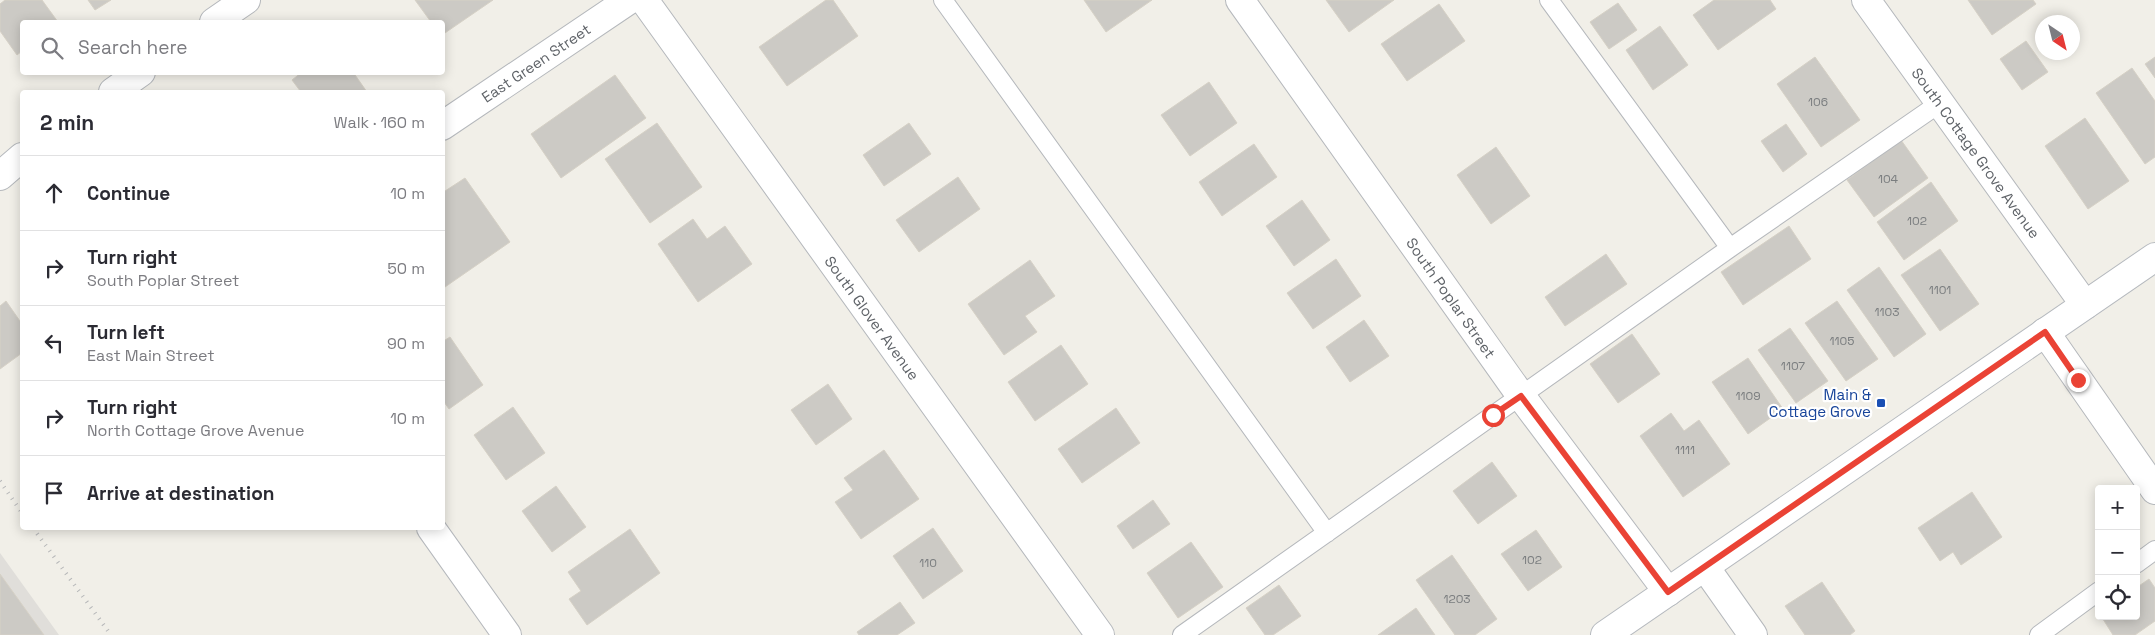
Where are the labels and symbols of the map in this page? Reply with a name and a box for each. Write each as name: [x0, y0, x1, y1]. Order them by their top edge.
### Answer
north arrow: [2035, 15, 2080, 60]
street label: East Green Street: [478, 19, 594, 107]
street label: South Cottage Grove Avenue: [1908, 64, 2044, 242]
house number: 106: [1808, 94, 1828, 110]
house number: 104: [1878, 171, 1899, 187]
house number: 102: [1907, 213, 1927, 229]
street label: South Poplar Street: [1402, 234, 1500, 362]
street label: South Glover Avenue: [820, 252, 924, 384]
house number: 1101: [1929, 282, 1951, 298]
house number: 1103: [1875, 304, 1899, 320]
house number: 1105: [1830, 333, 1854, 349]
house number: 1107: [1781, 358, 1805, 374]
route end: [2067, 369, 2090, 392]
place label: Main & Cottage Grove: [1769, 385, 1871, 421]
house number: 1109: [1735, 388, 1761, 404]
marker: Main & Cottage Grove: [1875, 397, 1887, 409]
route start: [1482, 404, 1505, 427]
house number: 1111: [1675, 442, 1695, 458]
house number: 102: [1522, 552, 1542, 568]
house number: 110: [919, 555, 937, 571]
house number: 1203: [1443, 591, 1471, 607]

